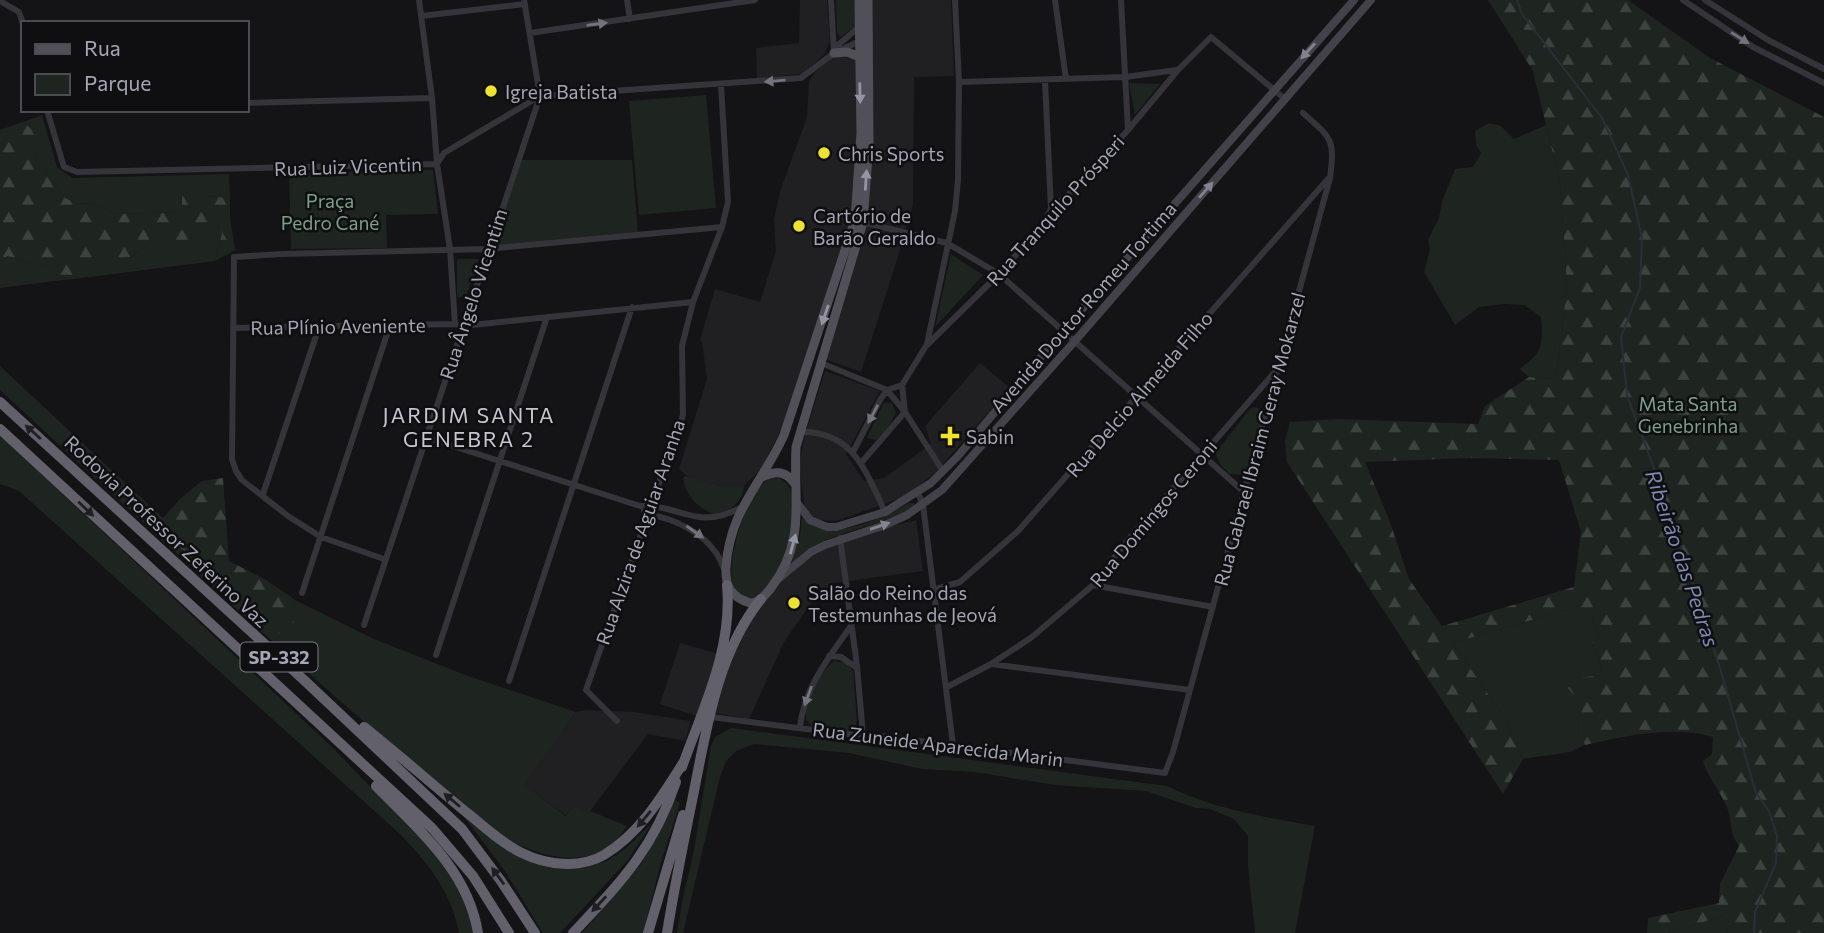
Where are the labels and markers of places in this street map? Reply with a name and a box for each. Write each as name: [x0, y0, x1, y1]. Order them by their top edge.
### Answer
place label: Igreja Batista: [505, 80, 618, 103]
marker: Igreja Batista: [483, 83, 499, 99]
place label: Chris Sports: [838, 142, 944, 165]
marker: Chris Sports: [816, 145, 832, 161]
place label: Cartório de Barão Geraldo: [813, 204, 936, 249]
marker: Cartório de Barão Geraldo: [791, 218, 807, 234]
place label: Sabin: [966, 425, 1014, 448]
marker: Sabin: [940, 426, 960, 446]
place label: Salão do Reino das Testemunhas de Jeová: [808, 581, 997, 626]
marker: Salão do Reino das Testemunhas de Jeová: [786, 595, 802, 611]

